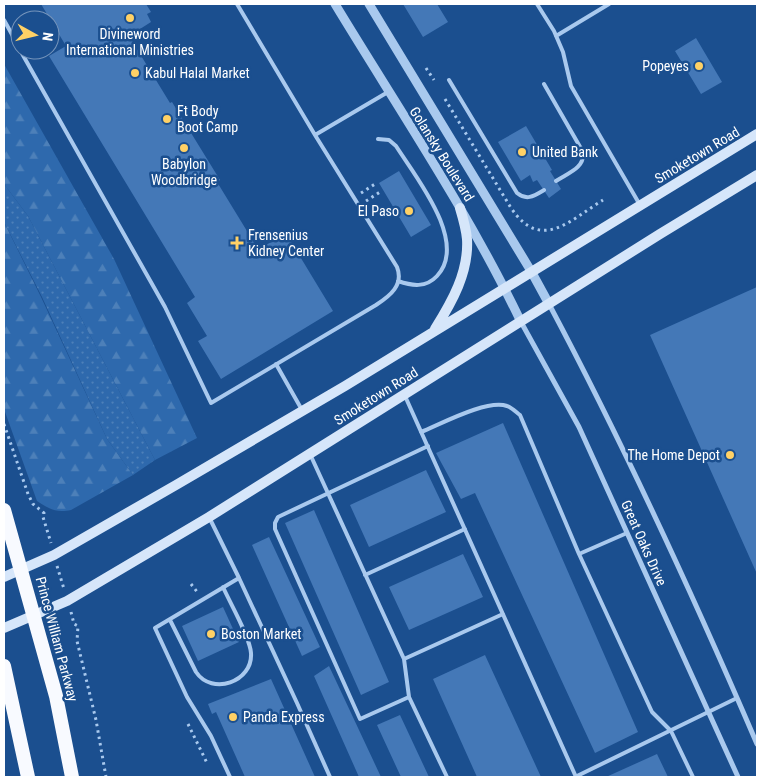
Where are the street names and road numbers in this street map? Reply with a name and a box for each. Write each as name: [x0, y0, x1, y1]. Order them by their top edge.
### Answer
street label: Golansky Boulevard: [406, 104, 478, 204]
street label: Smoketown Road: [652, 123, 742, 187]
street label: Smoketown Road: [331, 364, 421, 428]
street label: Great Oaks Drive: [618, 498, 670, 589]
street label: Prince William Parkway: [33, 575, 81, 703]

